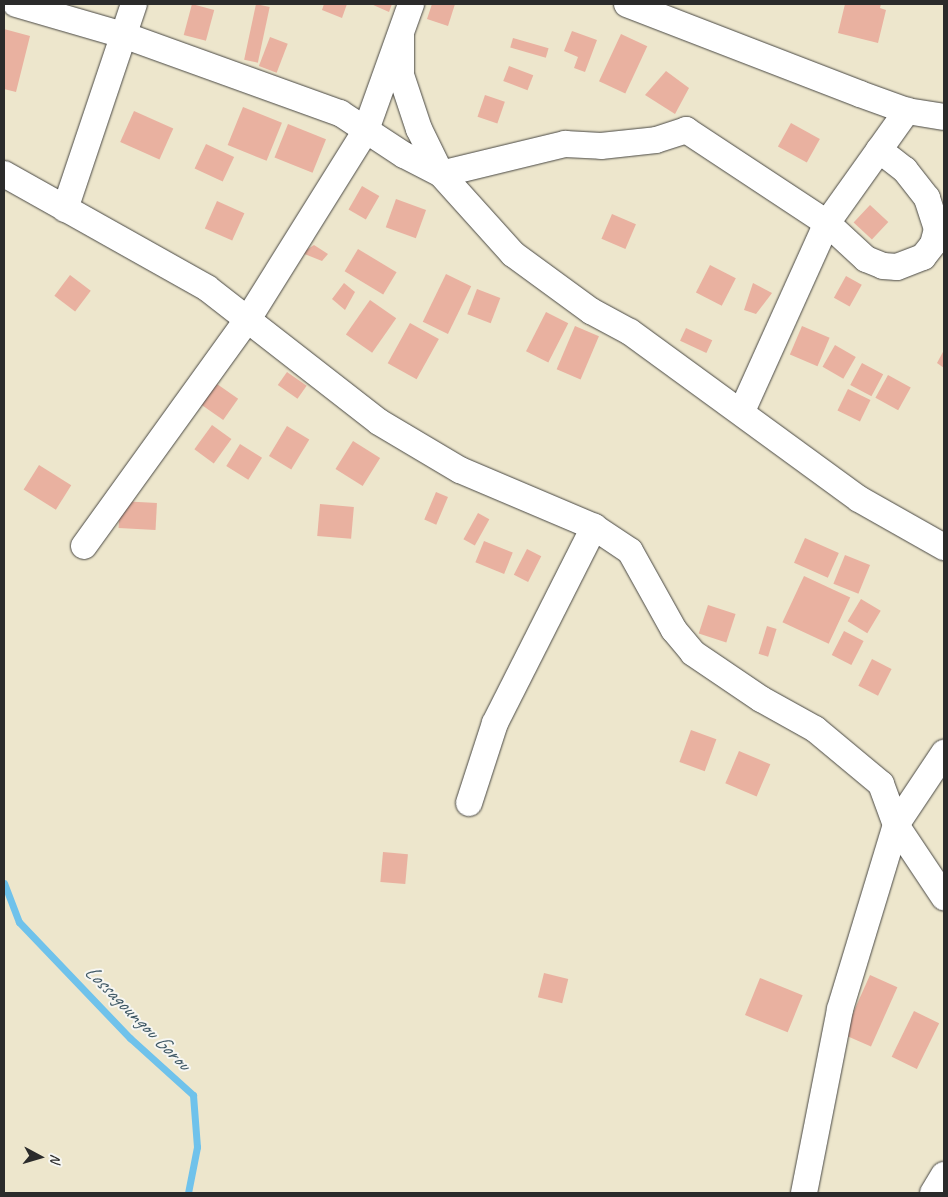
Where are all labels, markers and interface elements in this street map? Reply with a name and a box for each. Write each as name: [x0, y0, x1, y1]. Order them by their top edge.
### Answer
water label: Lossagoungou Gorou: [80, 959, 196, 1075]
north arrow: [15, 1132, 65, 1182]
text: N: [47, 1153, 64, 1164]

